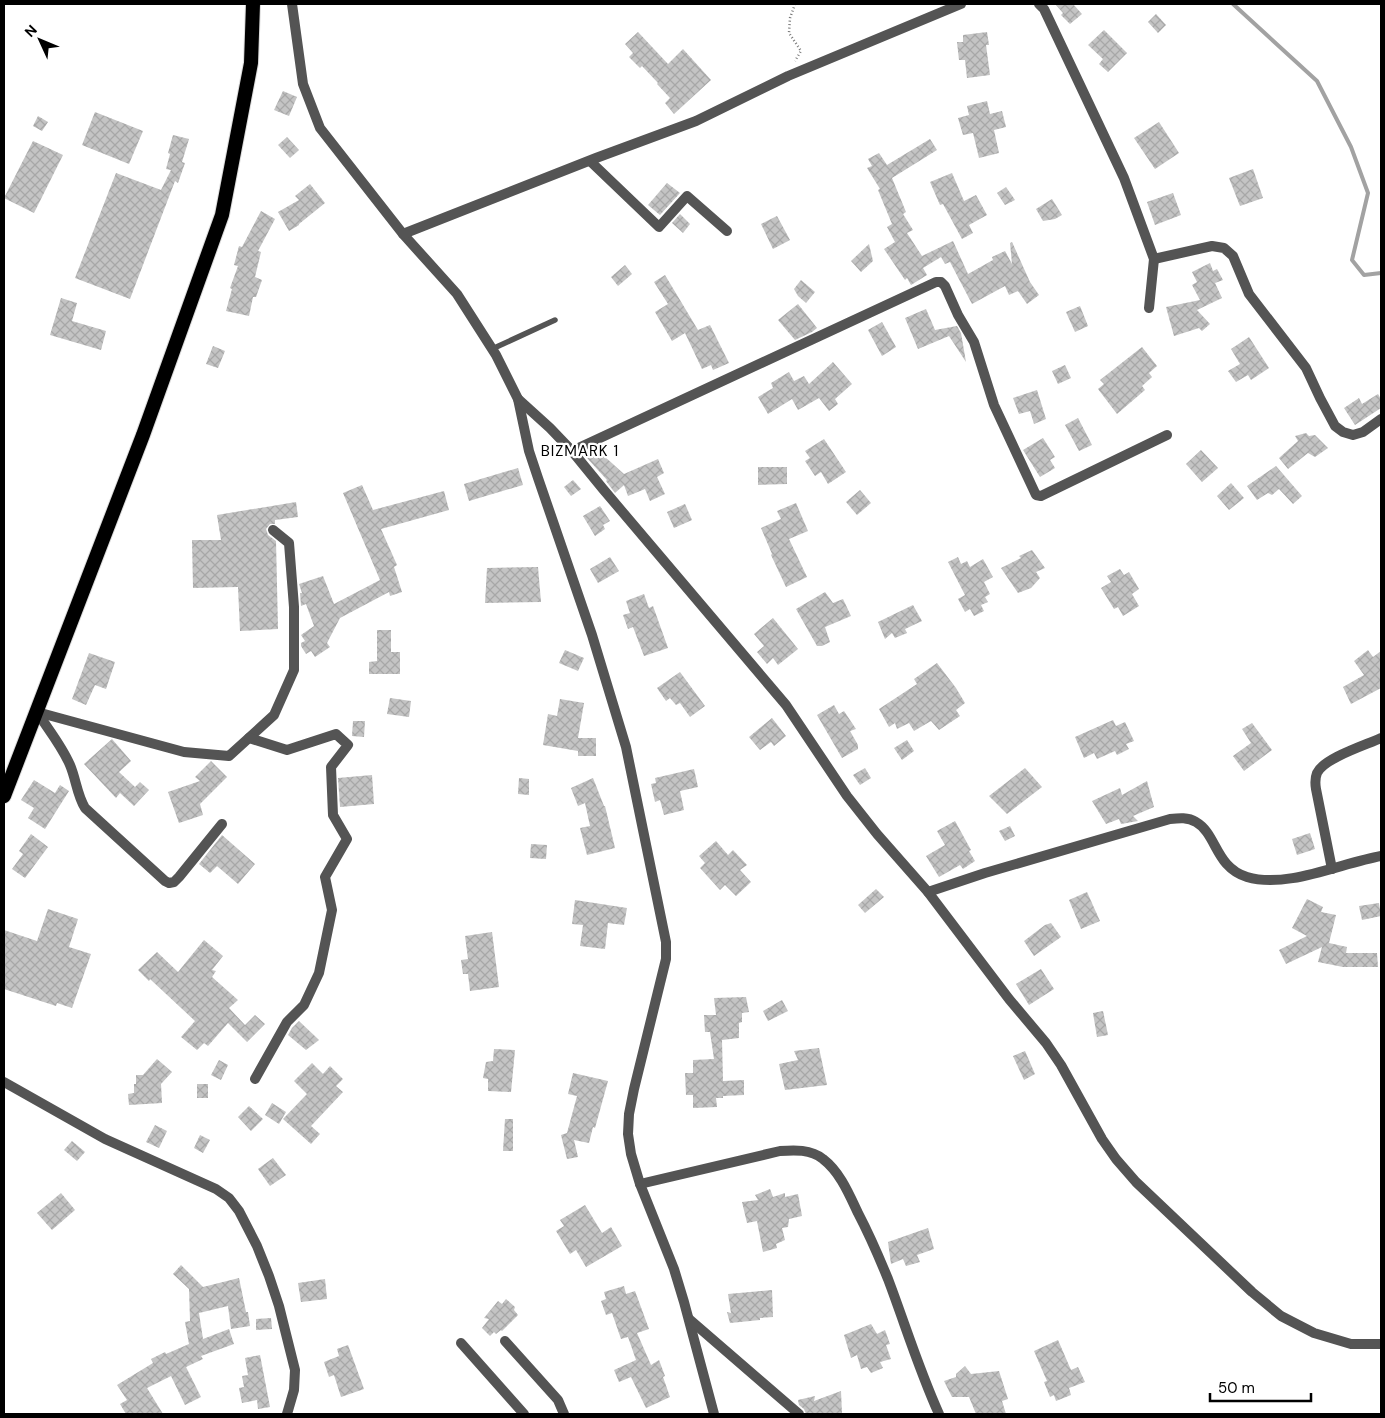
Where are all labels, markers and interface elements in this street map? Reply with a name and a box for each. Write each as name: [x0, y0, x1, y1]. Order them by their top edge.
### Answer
north arrow: [15, 15, 65, 65]
text: N: [21, 21, 41, 41]
district label: BIZMARK 1: [541, 441, 619, 461]
scale bar: [1210, 1370, 1311, 1402]
text: 50 m: [1218, 1378, 1255, 1398]

